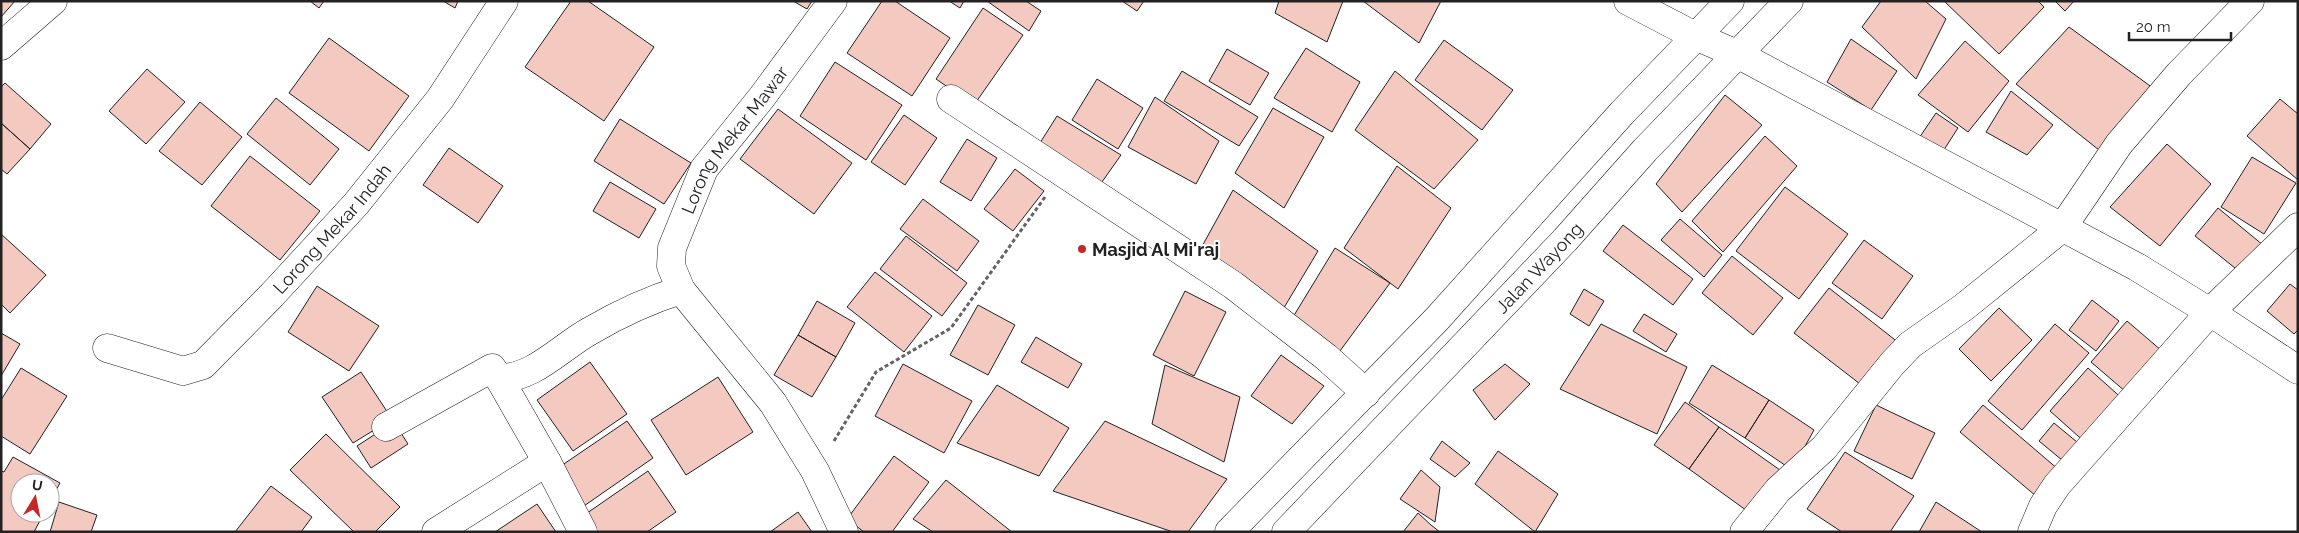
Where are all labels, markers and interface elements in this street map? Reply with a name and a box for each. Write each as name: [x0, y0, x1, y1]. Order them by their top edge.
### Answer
scale bar: [2129, 10, 2232, 42]
text: 20 m: [2136, 18, 2171, 36]
street label: Lorong Mekar Mawar: [677, 61, 792, 217]
street label: Lorong Mekar Indah: [268, 159, 395, 298]
street label: Jalan Wayong: [1491, 218, 1586, 317]
place label: Masjid Al Mi'raj: [1092, 239, 1219, 260]
marker: Masjid Al Mi'raj: [1076, 243, 1088, 255]
north arrow: [10, 473, 60, 523]
text: U: [31, 476, 44, 494]

